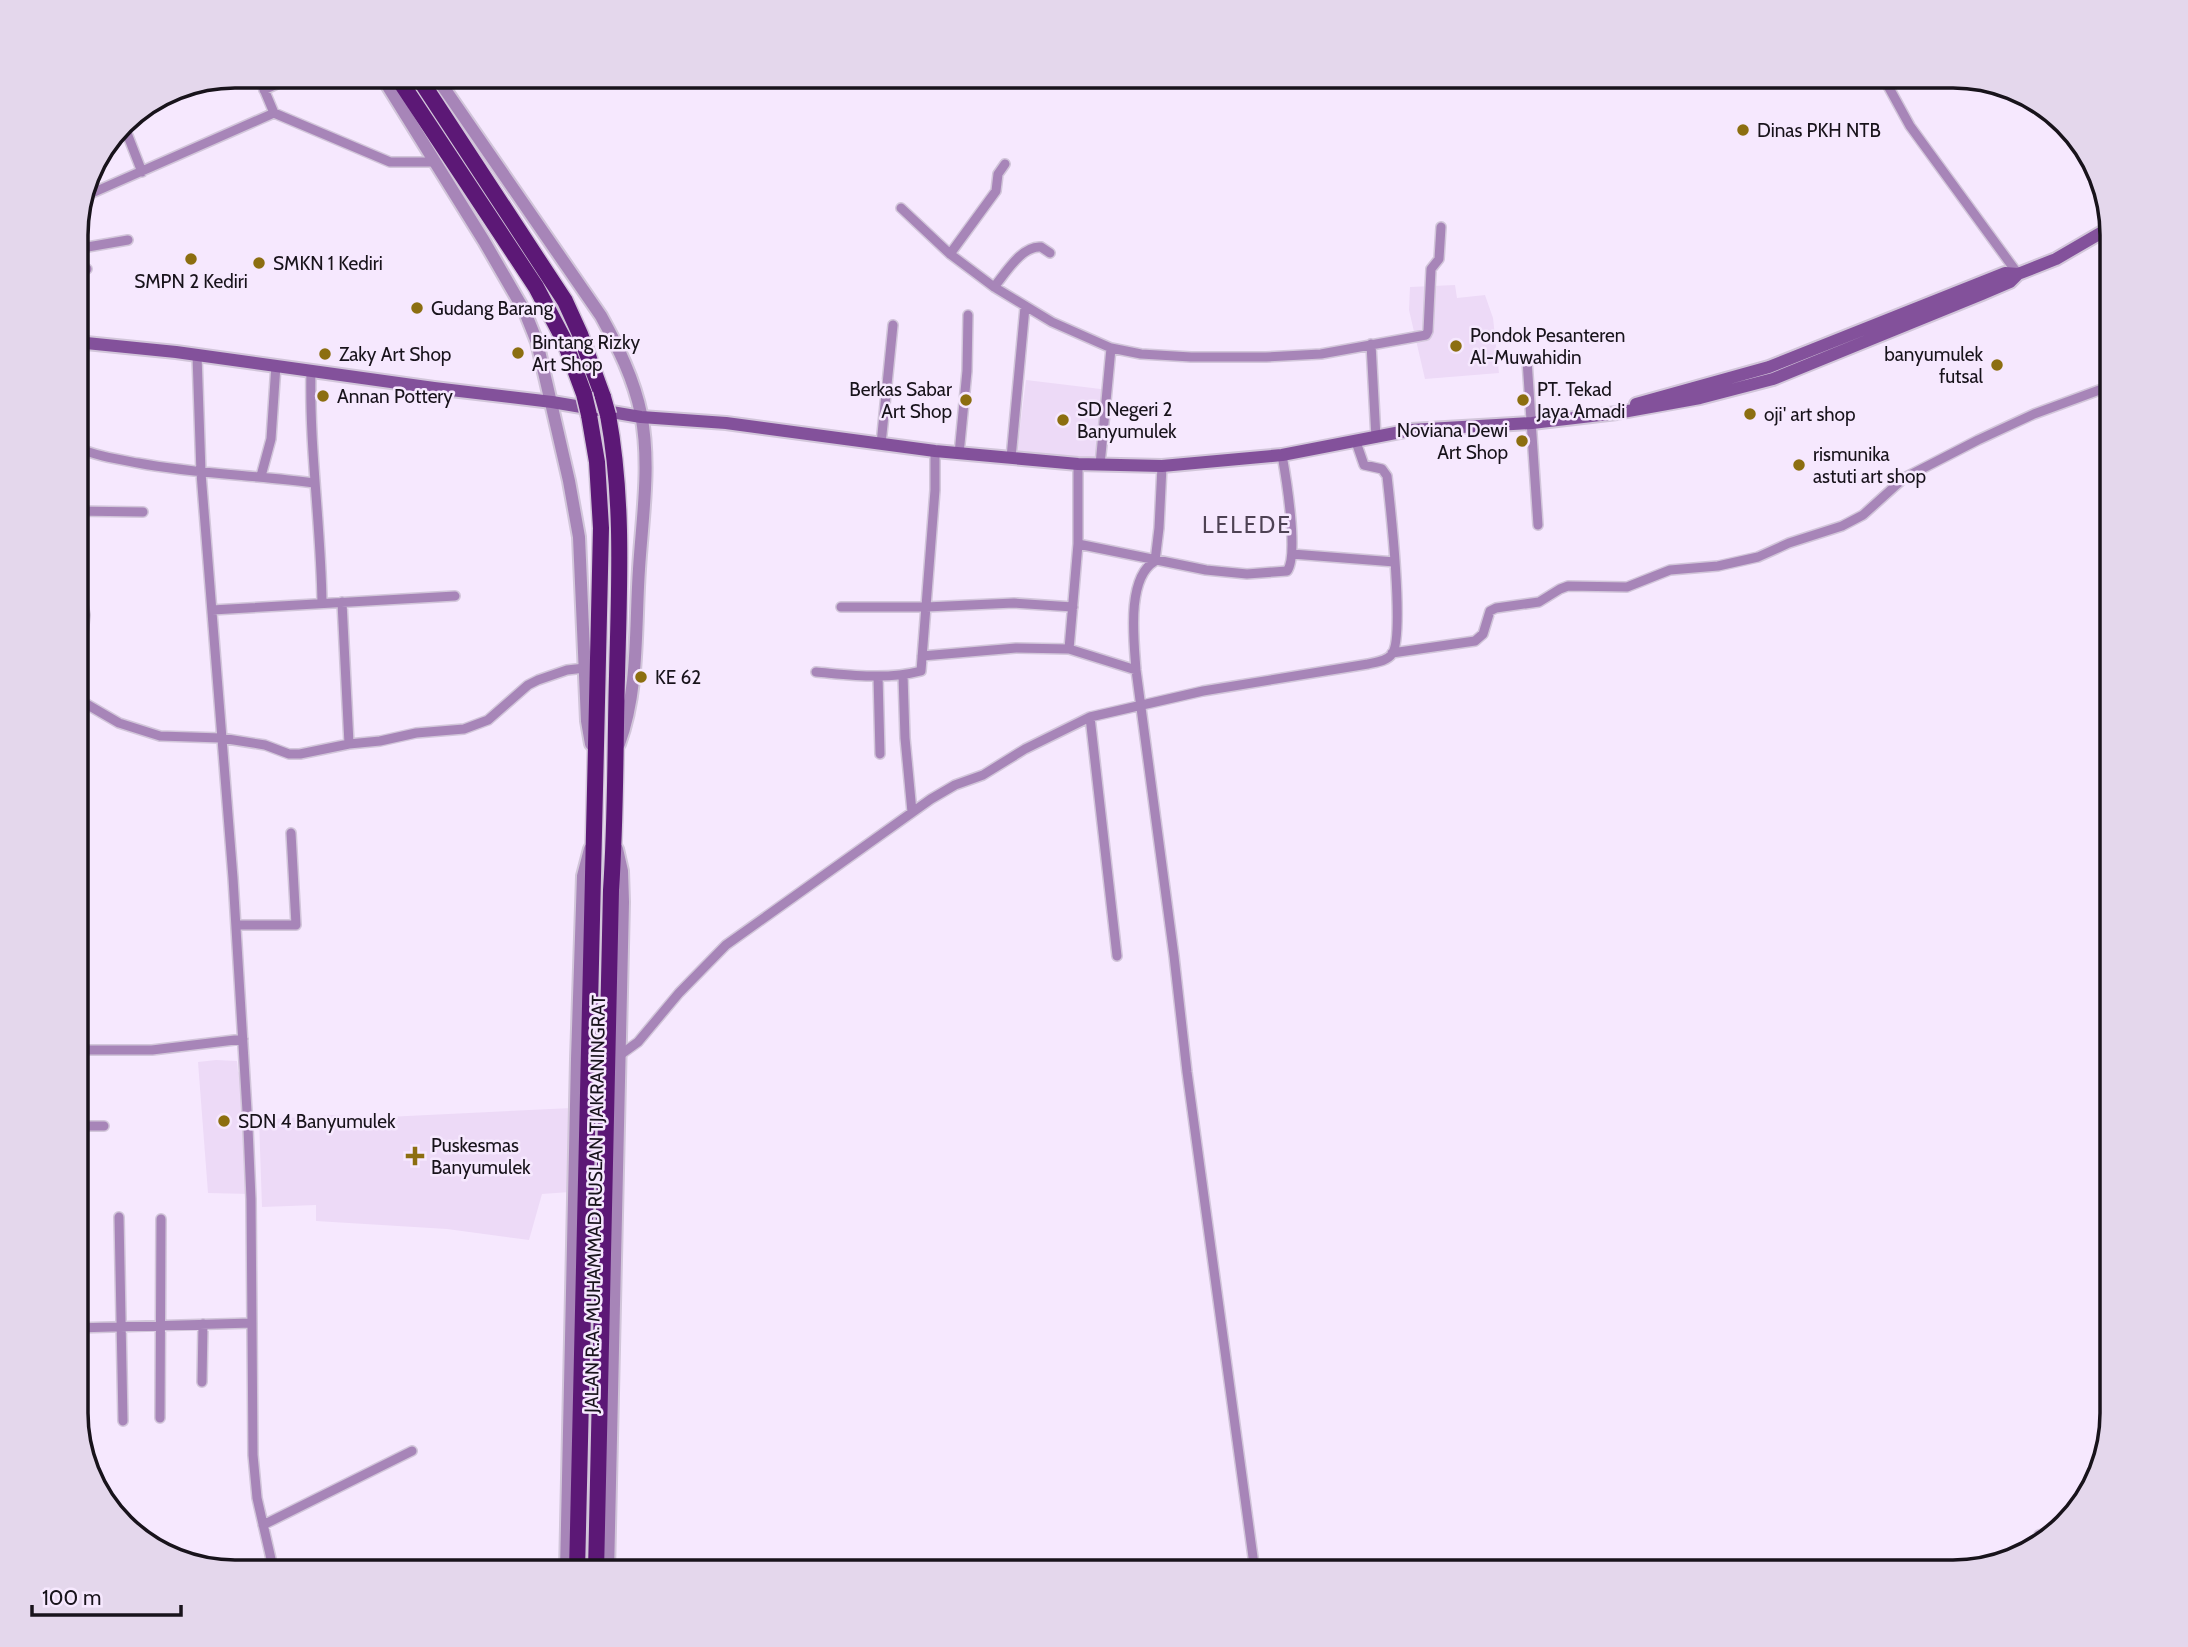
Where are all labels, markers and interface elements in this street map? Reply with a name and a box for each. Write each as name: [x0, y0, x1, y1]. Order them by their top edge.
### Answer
place label: Dinas PKH NTB: [1757, 119, 1881, 142]
marker: Dinas PKH NTB: [1735, 122, 1751, 138]
marker: SMPN 2 Kediri: [183, 251, 199, 267]
place label: SMKN 1 Kediri: [273, 252, 383, 275]
marker: SMKN 1 Kediri: [251, 255, 267, 271]
place label: SMPN 2 Kediri: [134, 270, 248, 293]
place label: Gudang Barang: [431, 297, 554, 320]
marker: Gudang Barang: [409, 300, 425, 316]
place label: Pondok Pesanteren Al-Muwahidin: [1470, 324, 1625, 369]
place label: Bintang Rizky Art Shop: [532, 331, 640, 376]
marker: Pondok Pesanteren Al-Muwahidin: [1448, 338, 1464, 354]
place label: Zaky Art Shop: [339, 343, 451, 366]
place label: banyumulek futsal: [1884, 343, 1984, 388]
marker: Bintang Rizky Art Shop: [510, 345, 526, 361]
marker: Zaky Art Shop: [317, 346, 333, 362]
marker: banyumulek futsal: [1989, 357, 2005, 373]
place label: Berkas Sabar Art Shop: [849, 378, 952, 423]
place label: PT. Tekad Jaya Amadi: [1536, 378, 1625, 423]
place label: Annan Pottery: [337, 385, 453, 408]
marker: Annan Pottery: [315, 388, 331, 404]
marker: Berkas Sabar Art Shop: [958, 392, 974, 408]
marker: PT. Tekad Jaya Amadi: [1515, 392, 1531, 408]
place label: SD Negeri 2 Banyumulek: [1077, 398, 1177, 443]
place label: oji' art shop: [1764, 403, 1856, 426]
marker: oji' art shop: [1742, 406, 1758, 422]
marker: SD Negeri 2 Banyumulek: [1055, 412, 1071, 428]
place label: Noviana Dewi Art Shop: [1397, 419, 1508, 464]
marker: Noviana Dewi Art Shop: [1514, 433, 1530, 449]
place label: rismunika astuti art shop: [1813, 443, 1926, 488]
marker: rismunika astuti art shop: [1791, 457, 1807, 473]
district label: LELEDE: [1202, 511, 1292, 539]
place label: KE 62: [655, 666, 701, 689]
marker: KE 62: [633, 669, 649, 685]
street label: JALAN R.A. MUHAMMAD RUSLAN TJAKRANINGRAT: [580, 995, 610, 1414]
place label: SDN 4 Banyumulek: [238, 1110, 396, 1133]
marker: SDN 4 Banyumulek: [216, 1113, 232, 1129]
place label: Puskesmas Banyumulek: [431, 1134, 531, 1179]
marker: Puskesmas Banyumulek: [405, 1146, 425, 1166]
scale bar: [32, 1574, 180, 1618]
text: 100 m: [42, 1585, 101, 1610]

